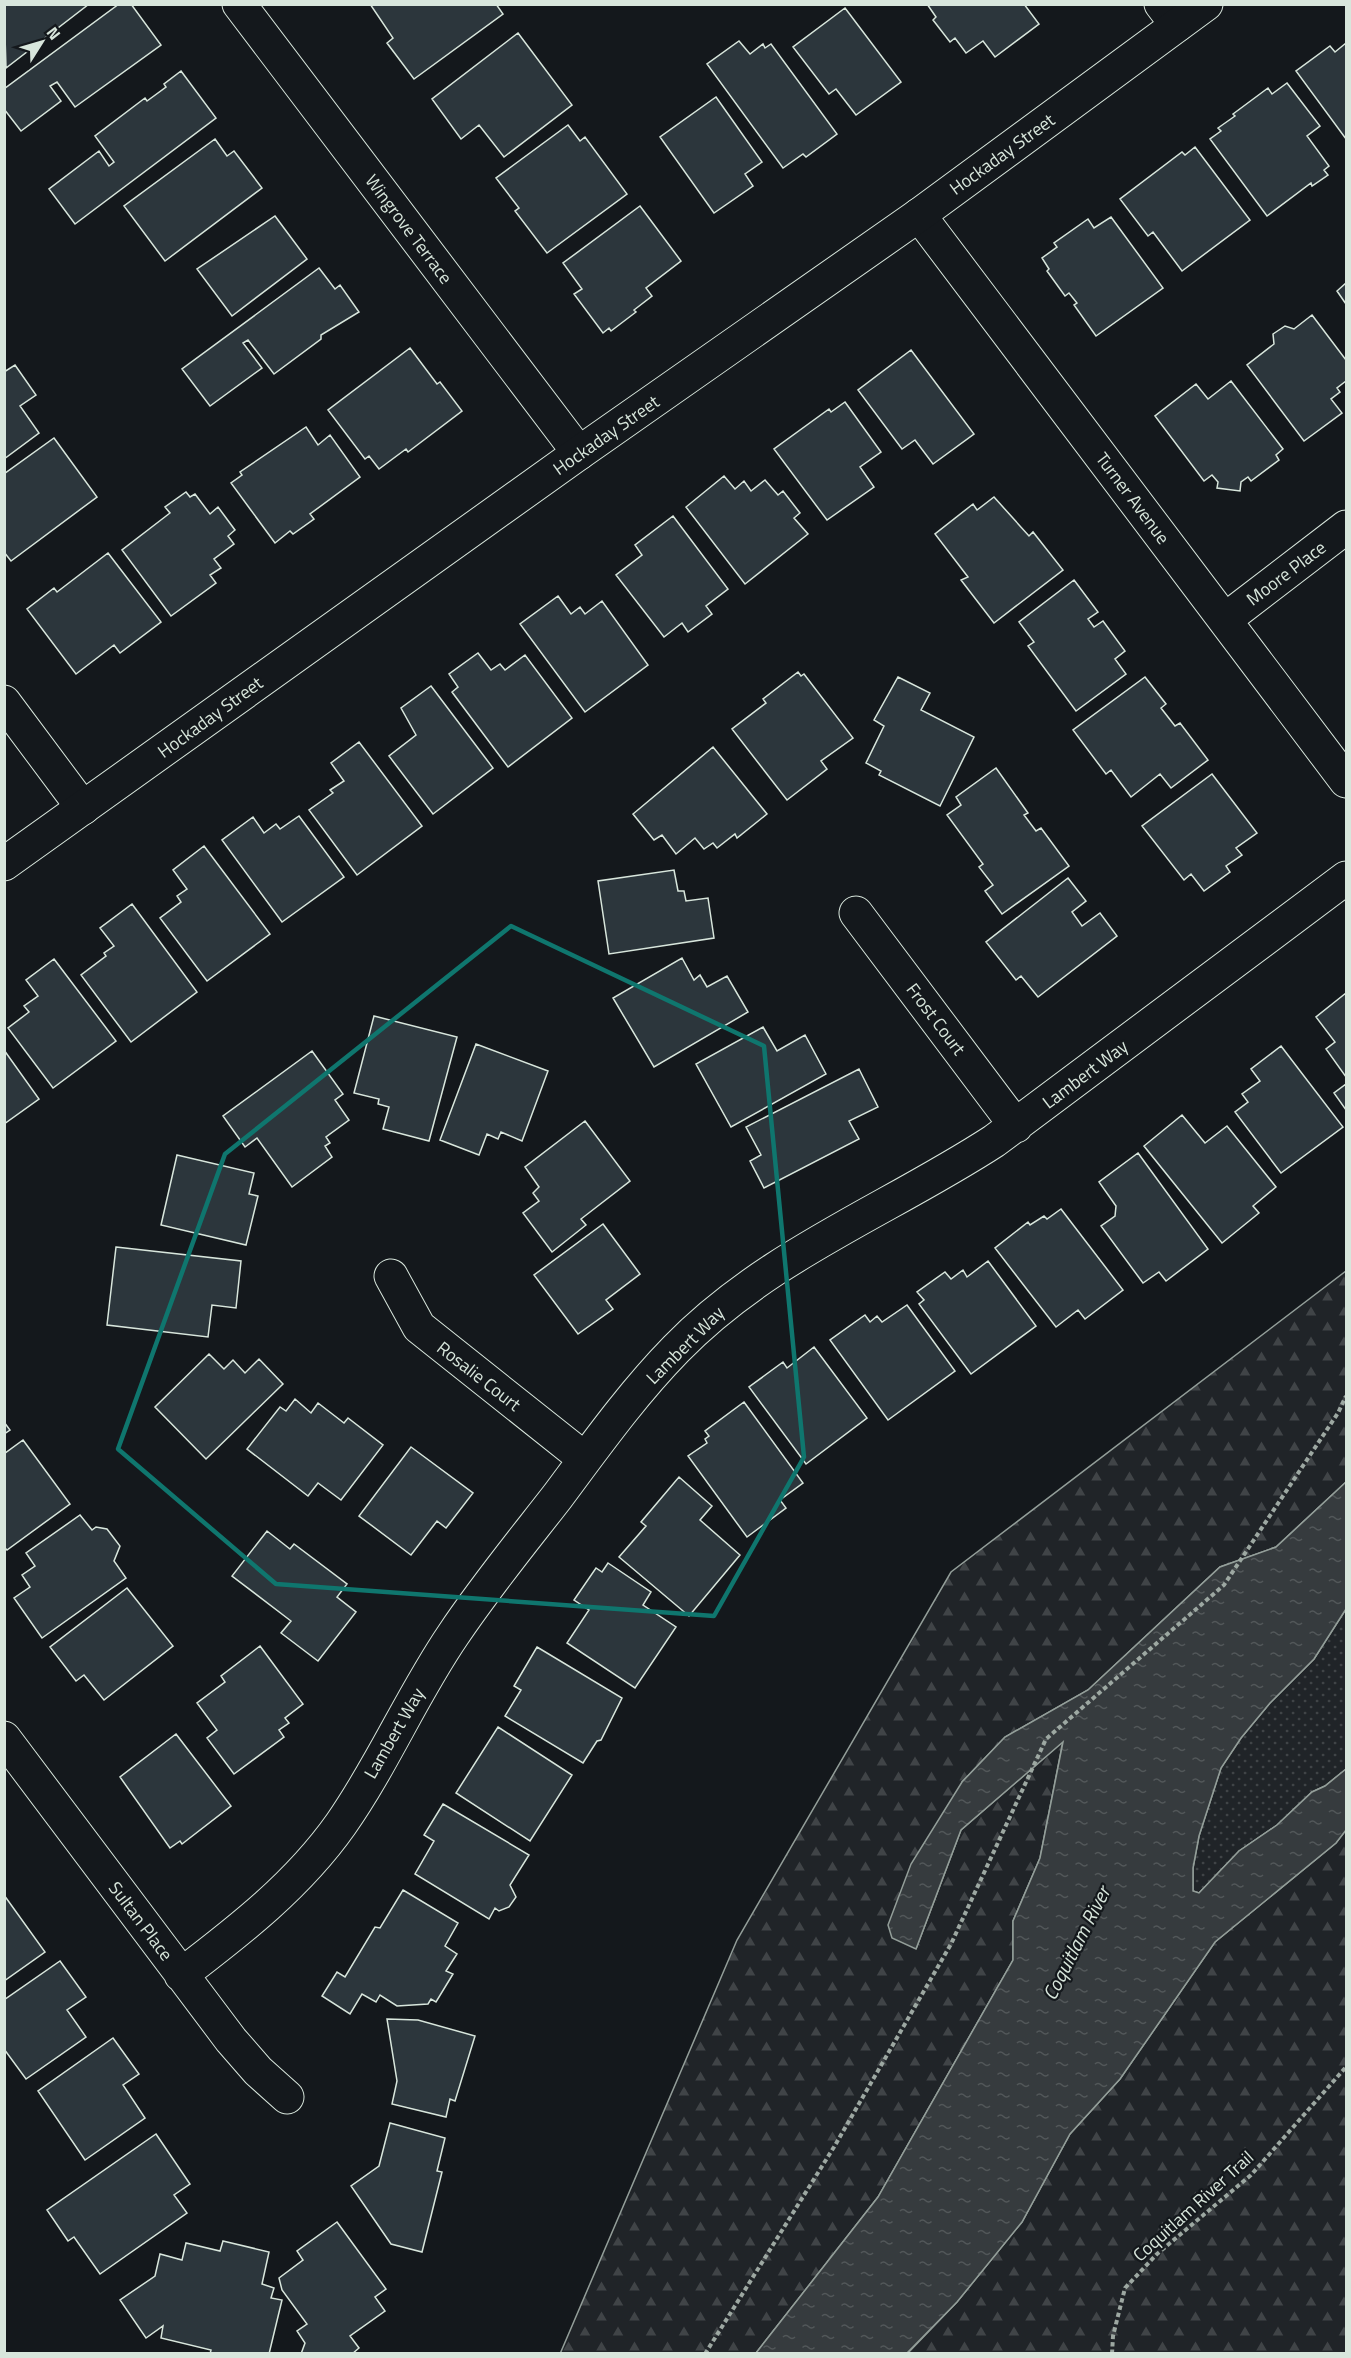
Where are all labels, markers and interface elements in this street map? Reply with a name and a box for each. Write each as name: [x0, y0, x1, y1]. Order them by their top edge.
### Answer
north arrow: [12, 12, 72, 72]
text: N: [41, 21, 67, 45]
street label: Hockaday Street: [944, 106, 1061, 202]
street label: Wingrove Terrace: [359, 169, 459, 289]
street label: Hockaday Street: [547, 388, 665, 482]
street label: Turner Avenue: [1089, 446, 1177, 550]
street label: Moore Place: [1240, 534, 1332, 612]
street label: Hockaday Street: [152, 669, 269, 765]
street label: Frost Court: [900, 977, 973, 1061]
street label: Lambert Way: [1037, 1033, 1134, 1115]
street label: Lambert Way: [640, 1300, 730, 1390]
street label: Rosalie Court: [431, 1335, 527, 1418]
street label: Lambert Way: [357, 1682, 431, 1784]
street label: Sultan Place: [102, 1876, 180, 1966]
water label: Coquitlam River: [1034, 1878, 1119, 2005]
street label: Coquitlam River Trail: [1127, 2144, 1259, 2268]

